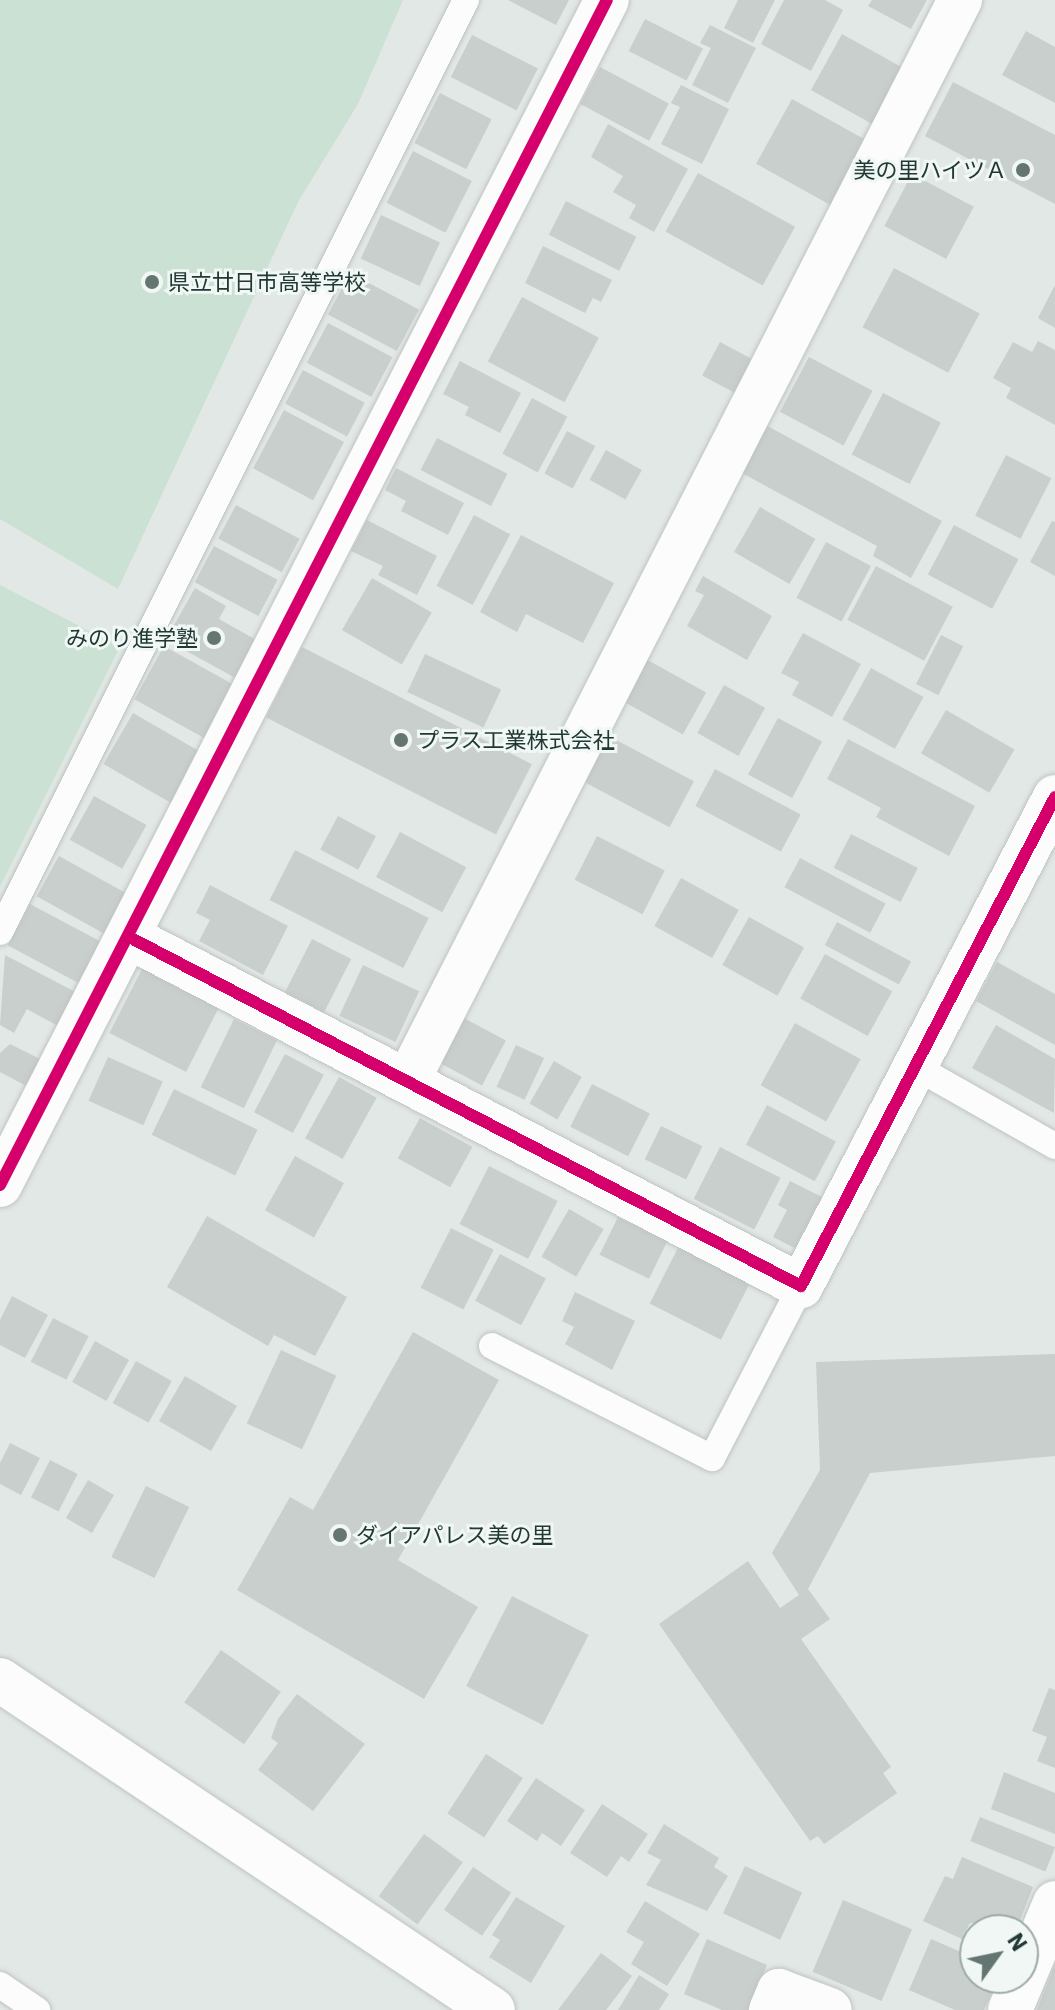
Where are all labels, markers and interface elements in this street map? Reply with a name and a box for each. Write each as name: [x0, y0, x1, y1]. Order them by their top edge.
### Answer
place label: 美の里ハイツＡ: [853, 157, 1007, 183]
marker: 美の里ハイツＡ: [1014, 161, 1032, 179]
place label: 県立廿日市高等学校: [168, 269, 366, 295]
marker: 県立廿日市高等学校: [143, 273, 161, 291]
place label: みのり進学塾: [66, 625, 198, 651]
marker: みのり進学塾: [205, 629, 223, 647]
place label: プラス工業株式会社: [417, 727, 615, 753]
marker: プラス工業株式会社: [392, 731, 410, 749]
place label: ダイアパレス美の里: [356, 1522, 554, 1548]
marker: ダイアパレス美の里: [331, 1526, 349, 1544]
north arrow: [959, 1914, 1039, 1994]
text: N: [1001, 1927, 1034, 1956]

